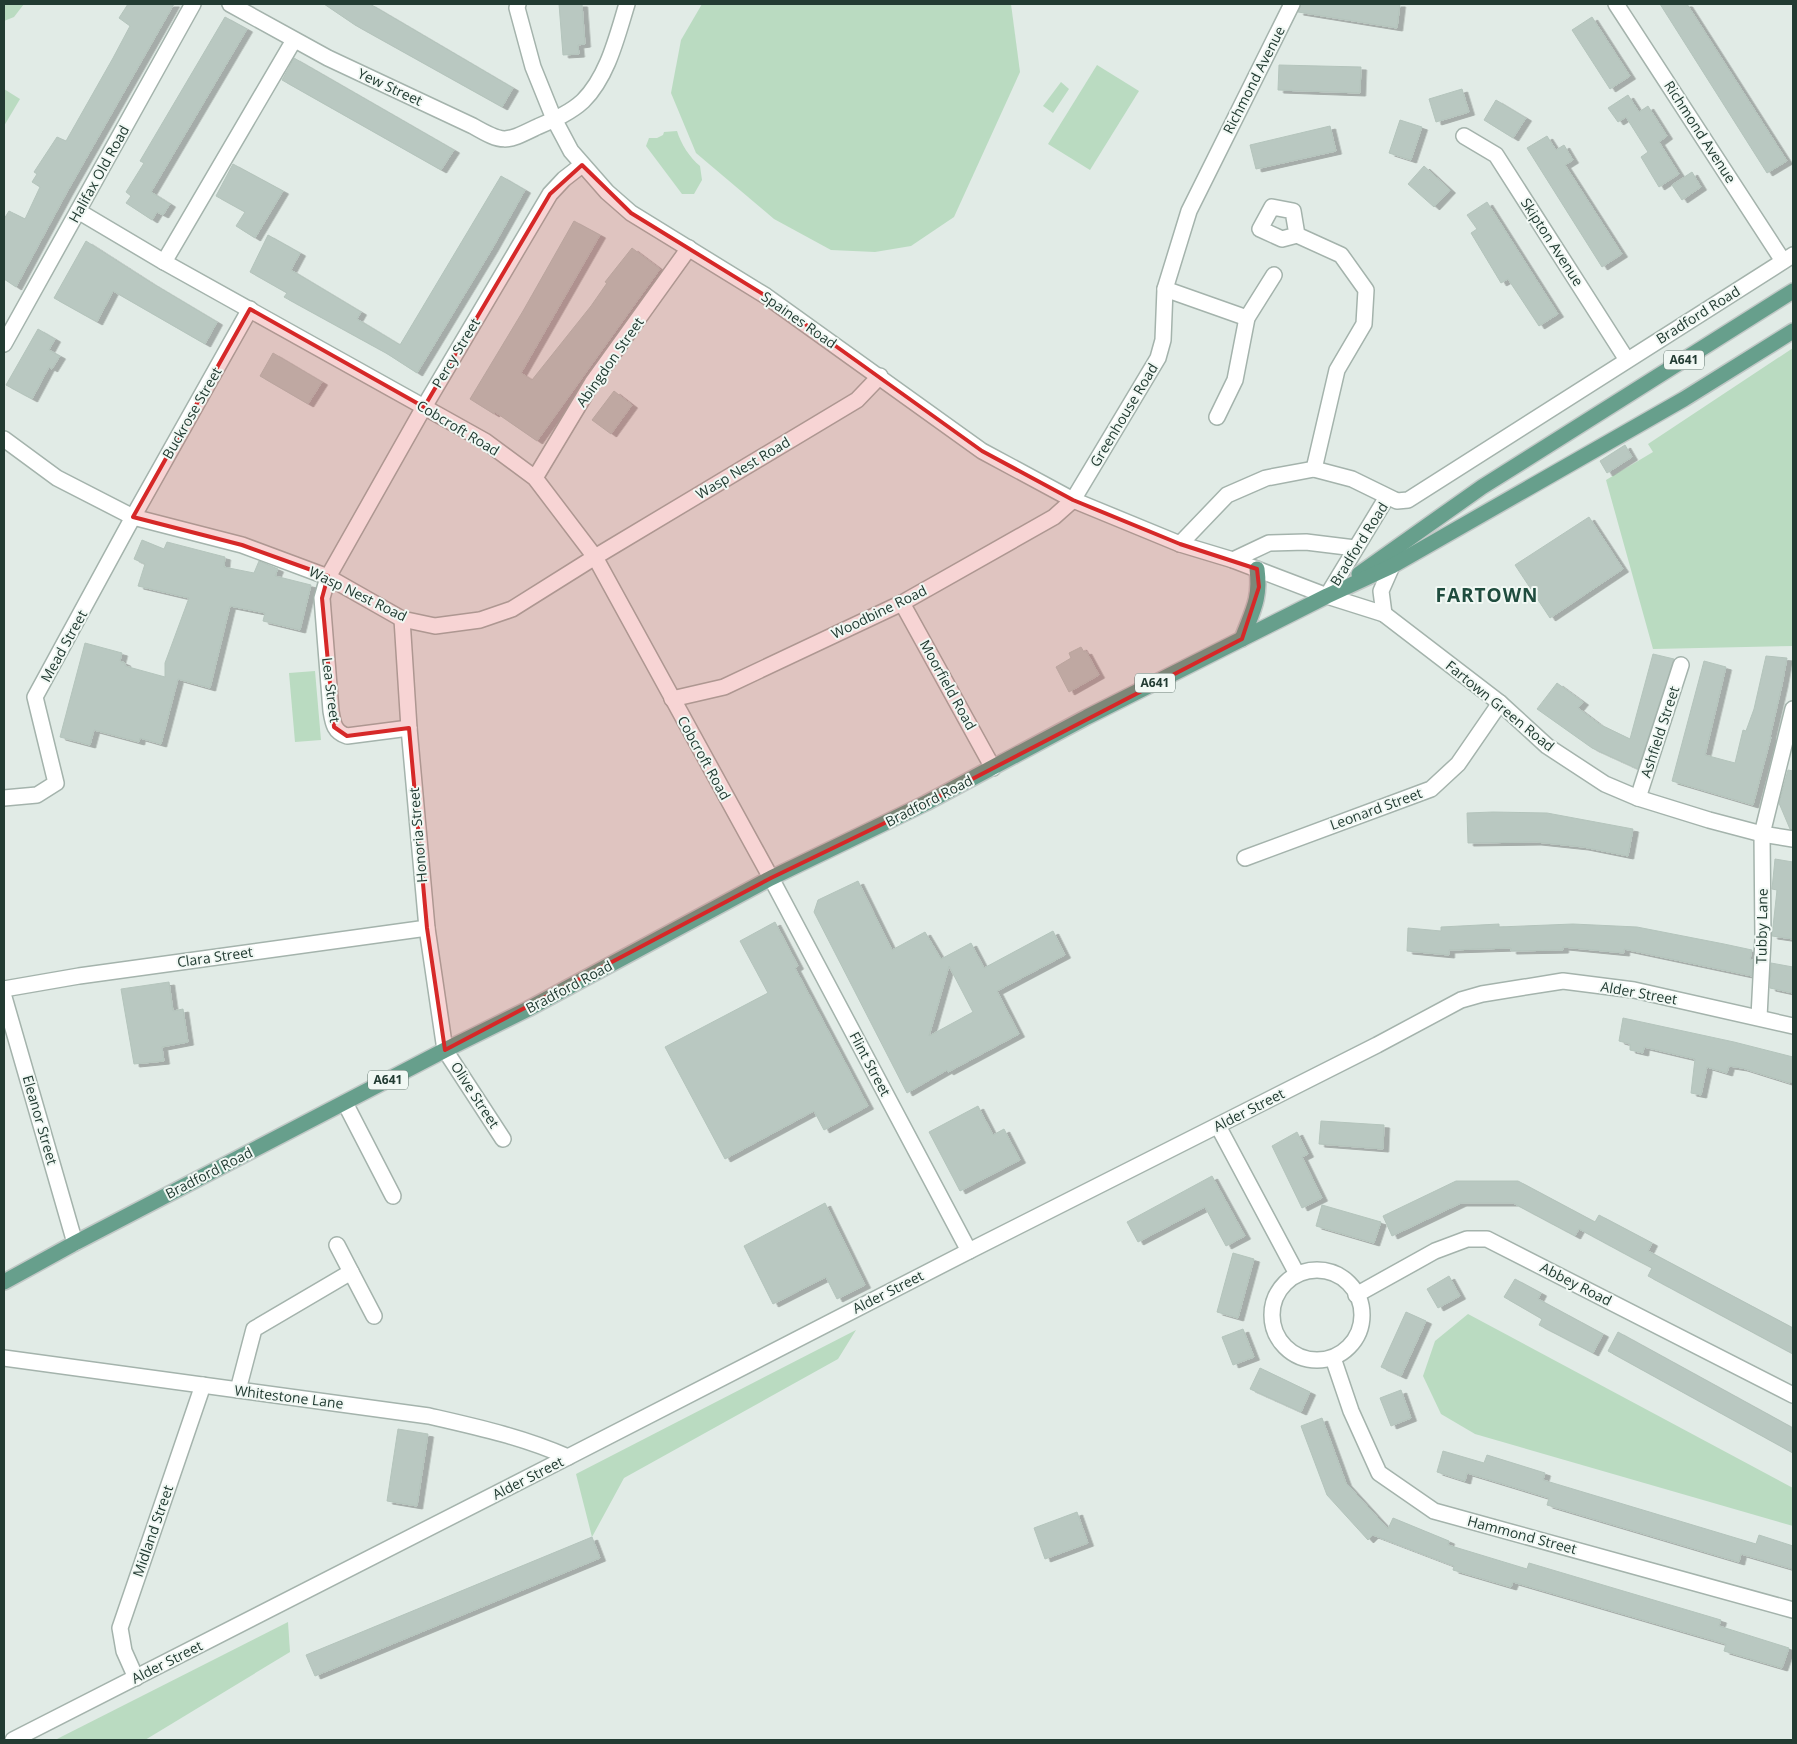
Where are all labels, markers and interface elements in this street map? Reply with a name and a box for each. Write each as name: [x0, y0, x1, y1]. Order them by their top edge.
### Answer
street label: Richmond Avenue: [1218, 23, 1289, 137]
street label: Yew Street: [355, 63, 426, 110]
street label: Richmond Avenue: [1660, 77, 1741, 187]
street label: Halifax Old Road: [64, 122, 133, 226]
street label: Skipton Avenue: [1517, 194, 1588, 290]
street label: Bradford Road: [1652, 281, 1743, 348]
street label: Spaines Road: [758, 287, 841, 353]
street label: Abingdon Street: [572, 313, 648, 410]
street label: Percy Street: [427, 314, 484, 391]
road number: A641: [1664, 350, 1704, 370]
street label: Greenhouse Road: [1085, 360, 1162, 470]
street label: Buckrose Street: [158, 363, 226, 462]
street label: Cobcroft Road: [413, 395, 503, 460]
street label: Wasp Nest Road: [692, 432, 793, 503]
street label: Bradford Road: [1325, 498, 1392, 589]
street label: Wasp Nest Road: [306, 562, 410, 625]
street label: Woodbine Road: [828, 580, 930, 643]
district label: FARTOWN: [1435, 582, 1539, 608]
street label: Mead Street: [36, 606, 91, 685]
street label: Moorfield Road: [916, 636, 981, 733]
street label: Lea Street: [318, 656, 345, 724]
street label: Fartown Green Road: [1442, 656, 1559, 755]
road number: A641: [1135, 674, 1175, 692]
street label: Ashfield Street: [1636, 684, 1683, 780]
street label: Cobcroft Road: [673, 712, 735, 803]
street label: Bradford Road: [882, 770, 976, 831]
street label: Leonard Street: [1327, 783, 1425, 834]
street label: Honoria Street: [404, 787, 431, 883]
street label: Tubby Lane: [1751, 888, 1772, 964]
street label: Clara Street: [176, 942, 254, 971]
street label: Bradford Road: [522, 956, 615, 1017]
street label: Alder Street: [1599, 976, 1679, 1009]
street label: Flint Street: [845, 1028, 895, 1099]
street label: Olive Street: [447, 1058, 504, 1132]
road number: A641: [368, 1070, 408, 1090]
street label: Eleanor Street: [19, 1073, 62, 1167]
street label: Alder Street: [1210, 1084, 1288, 1136]
street label: Bradford Road: [162, 1142, 256, 1203]
street label: Abbey Road: [1537, 1257, 1615, 1310]
street label: Alder Street: [849, 1266, 927, 1318]
street label: Whitestone Lane: [234, 1380, 345, 1413]
street label: Alder Street: [489, 1452, 567, 1504]
street label: Midland Street: [128, 1482, 177, 1579]
street label: Hammond Street: [1465, 1511, 1579, 1558]
street label: Alder Street: [128, 1636, 206, 1688]

